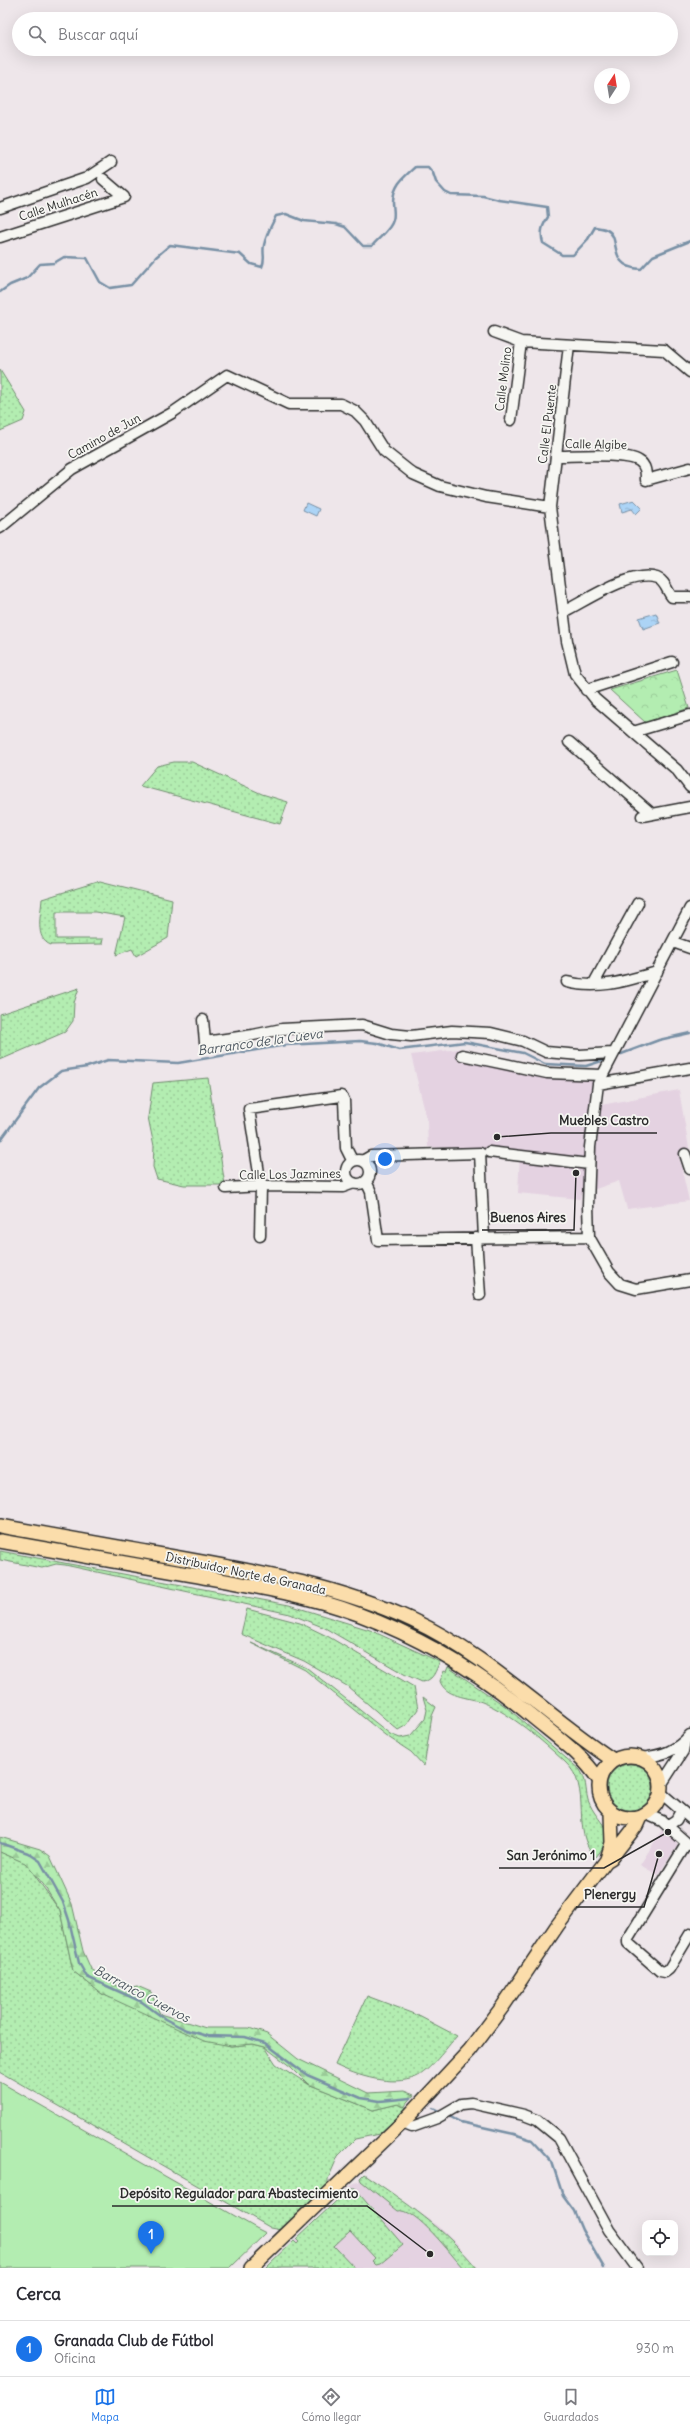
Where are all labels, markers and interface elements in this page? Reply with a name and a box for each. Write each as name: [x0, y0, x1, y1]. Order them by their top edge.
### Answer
search box: [12, 12, 678, 56]
icon: search: [26, 23, 48, 45]
text: Buscar aquí: [58, 25, 138, 44]
north arrow: [594, 68, 630, 104]
street label: Calle Mulhacén: [17, 184, 99, 224]
street label: Calle Molino: [492, 346, 514, 412]
street label: Calle El Puente: [535, 383, 559, 465]
street label: Camino de Jun: [65, 410, 143, 462]
street label: Calle Algibe: [565, 436, 627, 452]
water label: Barranco de la Cueva: [196, 1025, 324, 1059]
callout: Muebles Castro: [551, 1108, 657, 1133]
text: Muebles Castro: [559, 1112, 649, 1129]
your location: [375, 1149, 395, 1169]
street label: Calle Los Jazmines: [239, 1166, 341, 1182]
callout: Buenos Aires: [482, 1205, 574, 1230]
text: Buenos Aires: [490, 1209, 566, 1226]
street label: Distribuidor Norte de Granada: [164, 1549, 328, 1597]
callout: San Jerónimo 1: [499, 1843, 604, 1868]
text: San Jerónimo 1: [507, 1847, 595, 1864]
callout: Plenergy: [576, 1882, 644, 1907]
text: Plenergy: [584, 1886, 636, 1903]
water label: Barranco Cuervos: [91, 1962, 194, 2027]
callout: Depósito Regulador para Abastecimiento: [112, 2181, 367, 2206]
text: Depósito Regulador para Abastecimiento: [120, 2185, 358, 2202]
map controls: [642, 2220, 678, 2256]
button: locate: [642, 2220, 678, 2256]
pin: 1: [138, 2221, 164, 2254]
text: Cerca: [16, 2283, 61, 2305]
text: Granada Club de Fútbol: [54, 2331, 214, 2350]
text: 1: [26, 2340, 32, 2357]
text: 930 m: [636, 2340, 674, 2357]
text: Oficina: [54, 2350, 96, 2367]
tab: Mapa: [91, 2386, 119, 2424]
tab: Cómo llegar: [301, 2386, 361, 2424]
tab: Guardados: [543, 2386, 599, 2424]

